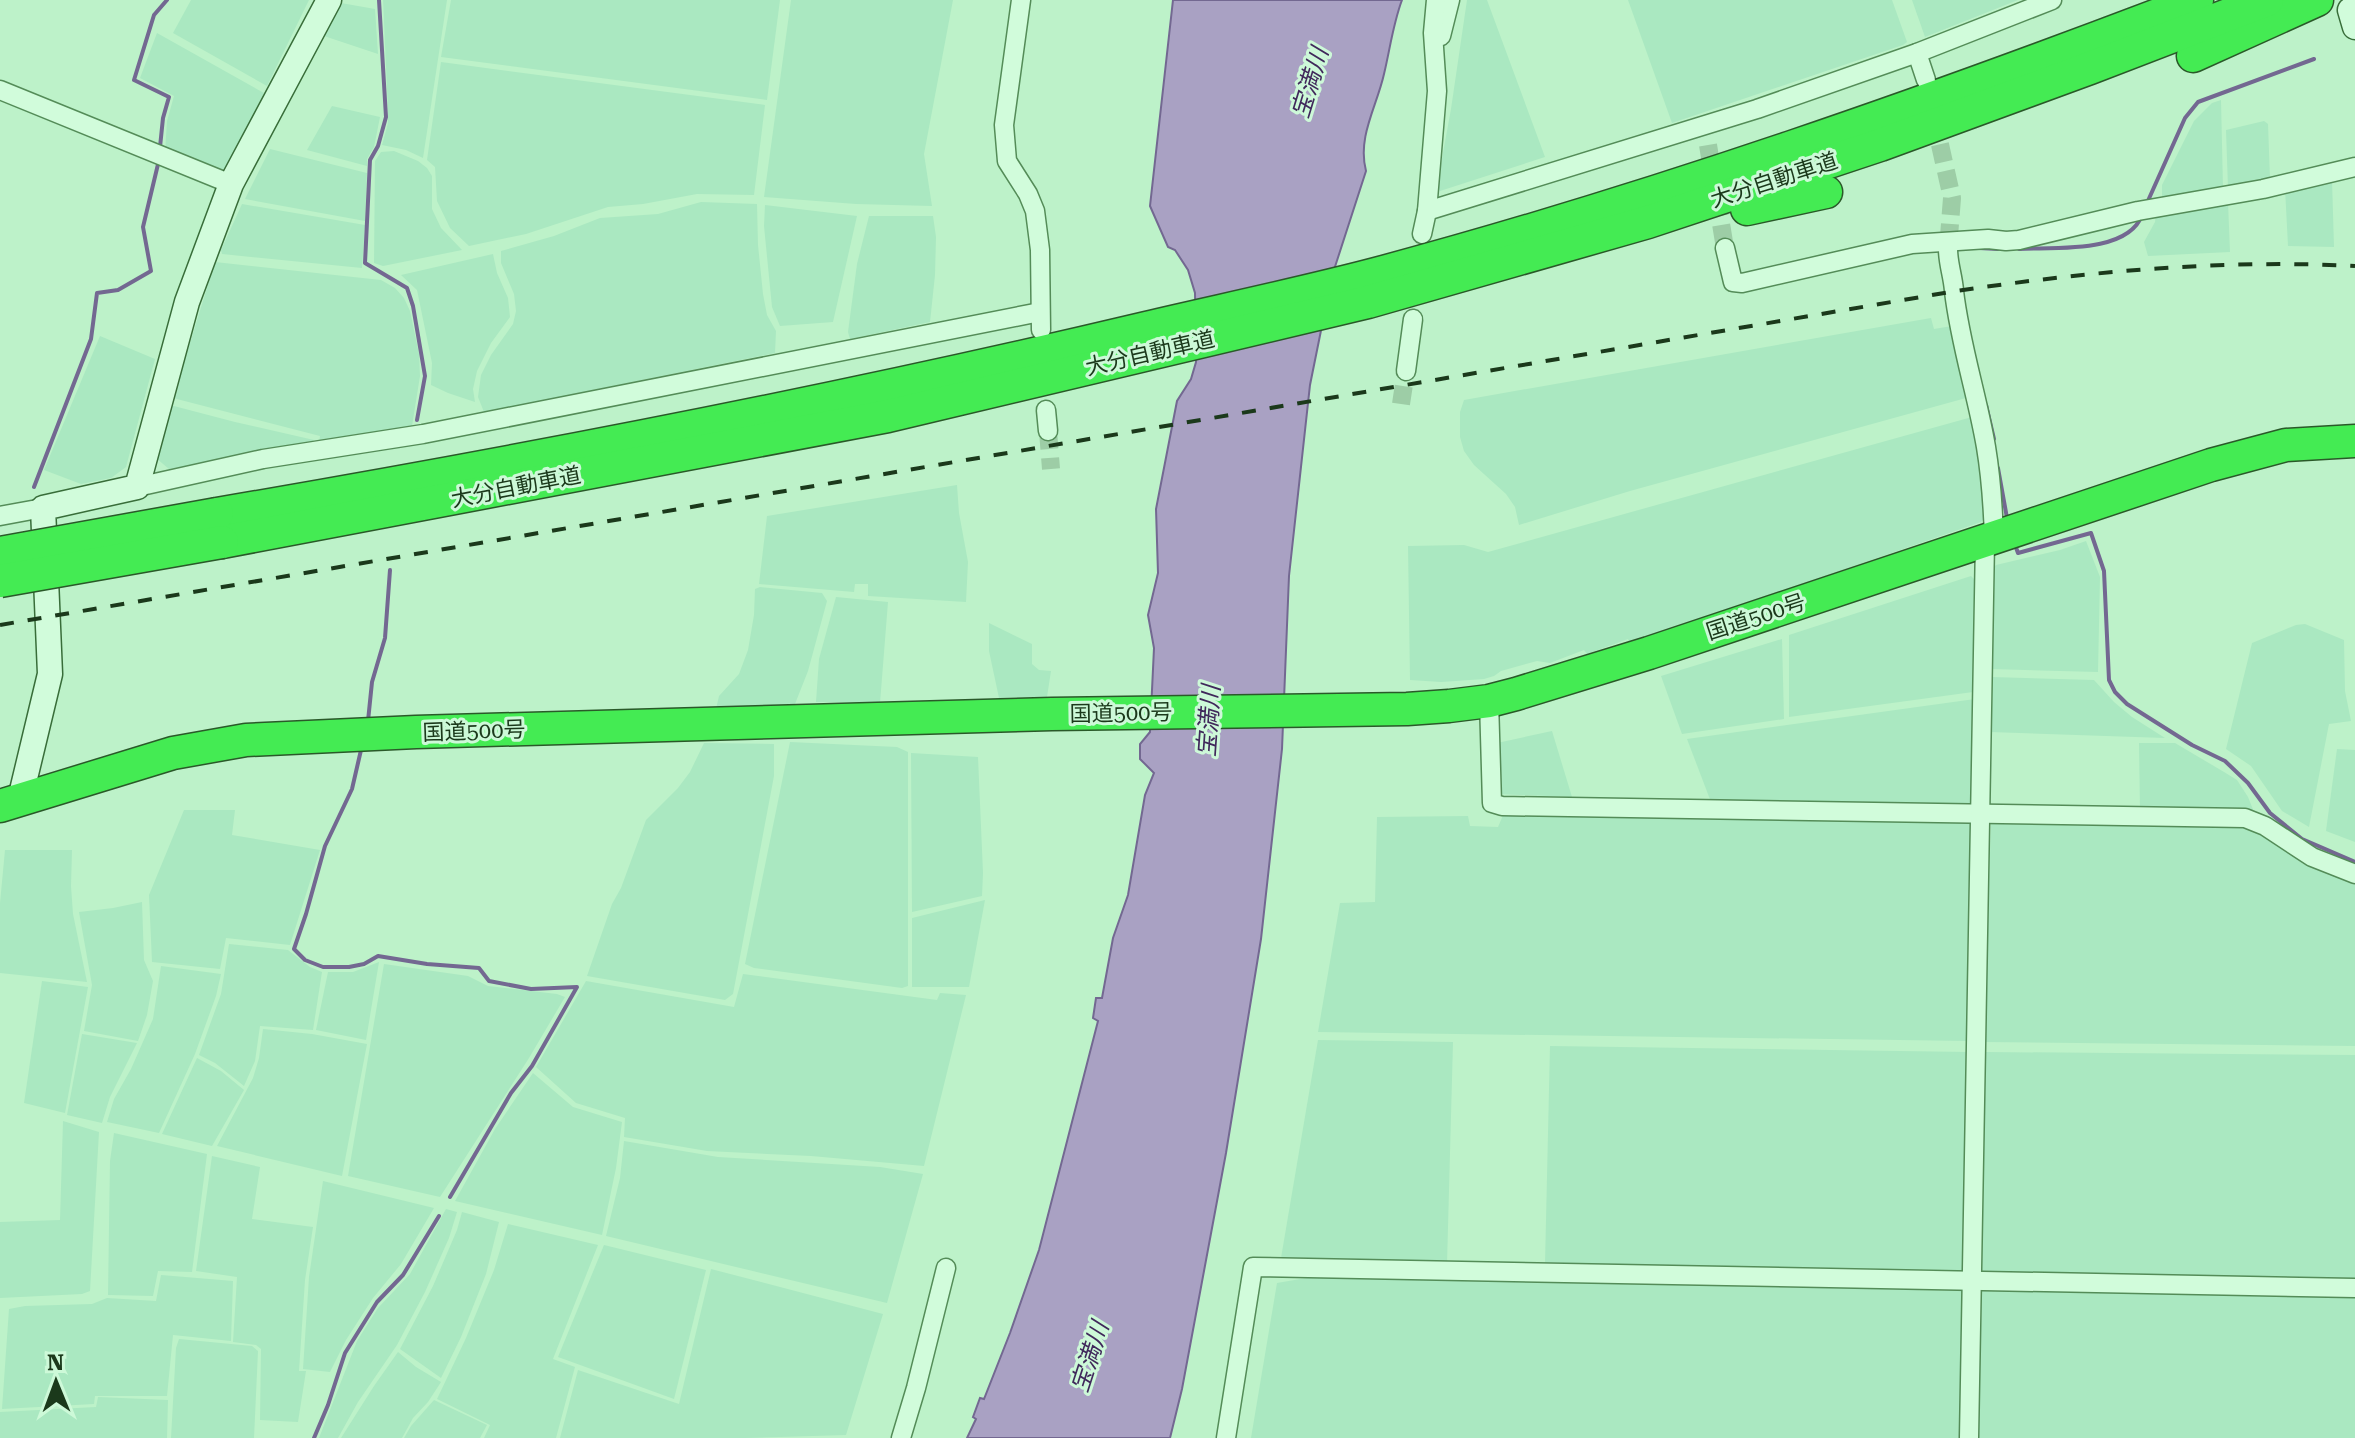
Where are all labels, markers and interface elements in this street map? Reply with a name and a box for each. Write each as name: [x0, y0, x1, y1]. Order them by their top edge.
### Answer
water label: 宝満川: [1286, 42, 1335, 122]
street label: 大分自動車道: [1707, 148, 1841, 212]
street label: 大分自動車道: [1083, 326, 1217, 380]
street label: 大分自動車道: [449, 462, 583, 512]
street label: 国道500号: [1703, 589, 1809, 645]
water label: 宝満川: [1193, 681, 1226, 758]
street label: 国道500号: [1069, 700, 1173, 726]
street label: 国道500号: [422, 717, 526, 745]
water label: 宝満川: [1066, 1316, 1115, 1396]
north arrow: [16, 1342, 96, 1422]
text: N: [47, 1350, 64, 1375]

